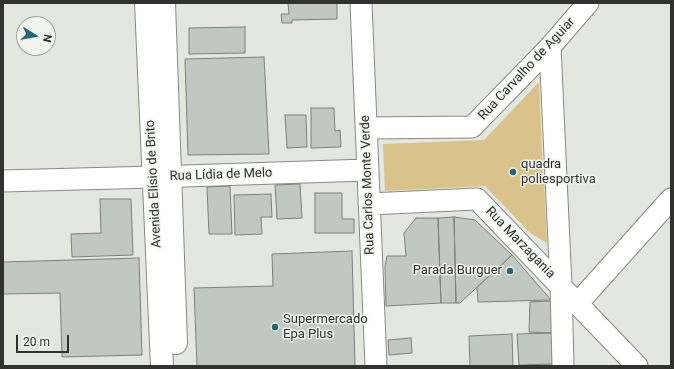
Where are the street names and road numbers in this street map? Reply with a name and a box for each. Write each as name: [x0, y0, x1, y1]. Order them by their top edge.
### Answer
street label: Rua Carvalho de Aguiar: [475, 14, 579, 124]
street label: Rua Carlos Monte Verde: [358, 115, 378, 255]
street label: Avenida Elísio de Brito: [143, 120, 165, 248]
street label: Rua Lídia de Melo: [169, 165, 273, 185]
street label: Rua Marzagania: [482, 204, 558, 282]

